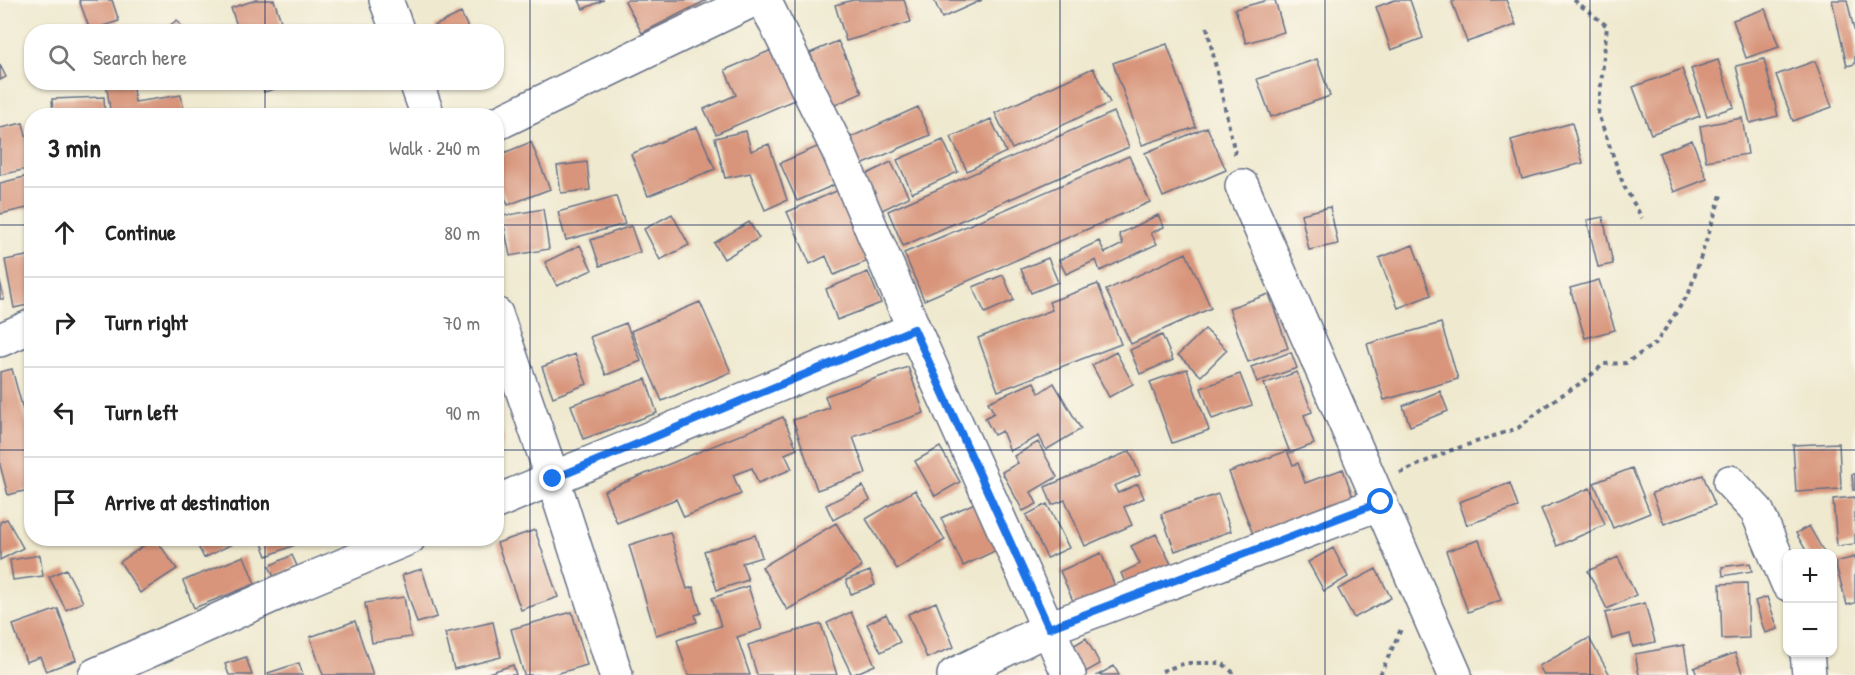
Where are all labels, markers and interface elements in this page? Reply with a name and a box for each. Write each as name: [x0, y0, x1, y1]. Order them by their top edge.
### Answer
search box: [24, 24, 504, 90]
icon: search: [45, 41, 78, 74]
text: Search here: [93, 42, 187, 72]
text: 3 min: [48, 130, 101, 165]
text: Walk · 240 m: [389, 134, 480, 161]
icon: ahead: [48, 216, 81, 249]
text: Continue: [105, 217, 176, 247]
text: 80 m: [444, 219, 480, 246]
icon: right: [48, 306, 81, 339]
text: Turn right: [105, 307, 188, 337]
text: 70 m: [443, 309, 480, 336]
icon: left: [48, 396, 81, 429]
text: Turn left: [105, 397, 178, 427]
text: 90 m: [446, 399, 480, 426]
route end: [539, 465, 565, 491]
icon: arrive: [48, 486, 81, 519]
text: Arrive at destination: [105, 487, 270, 517]
route start: [1367, 488, 1393, 514]
map controls: [1783, 549, 1837, 657]
button: +: [1783, 549, 1837, 603]
button: −: [1783, 603, 1837, 657]

